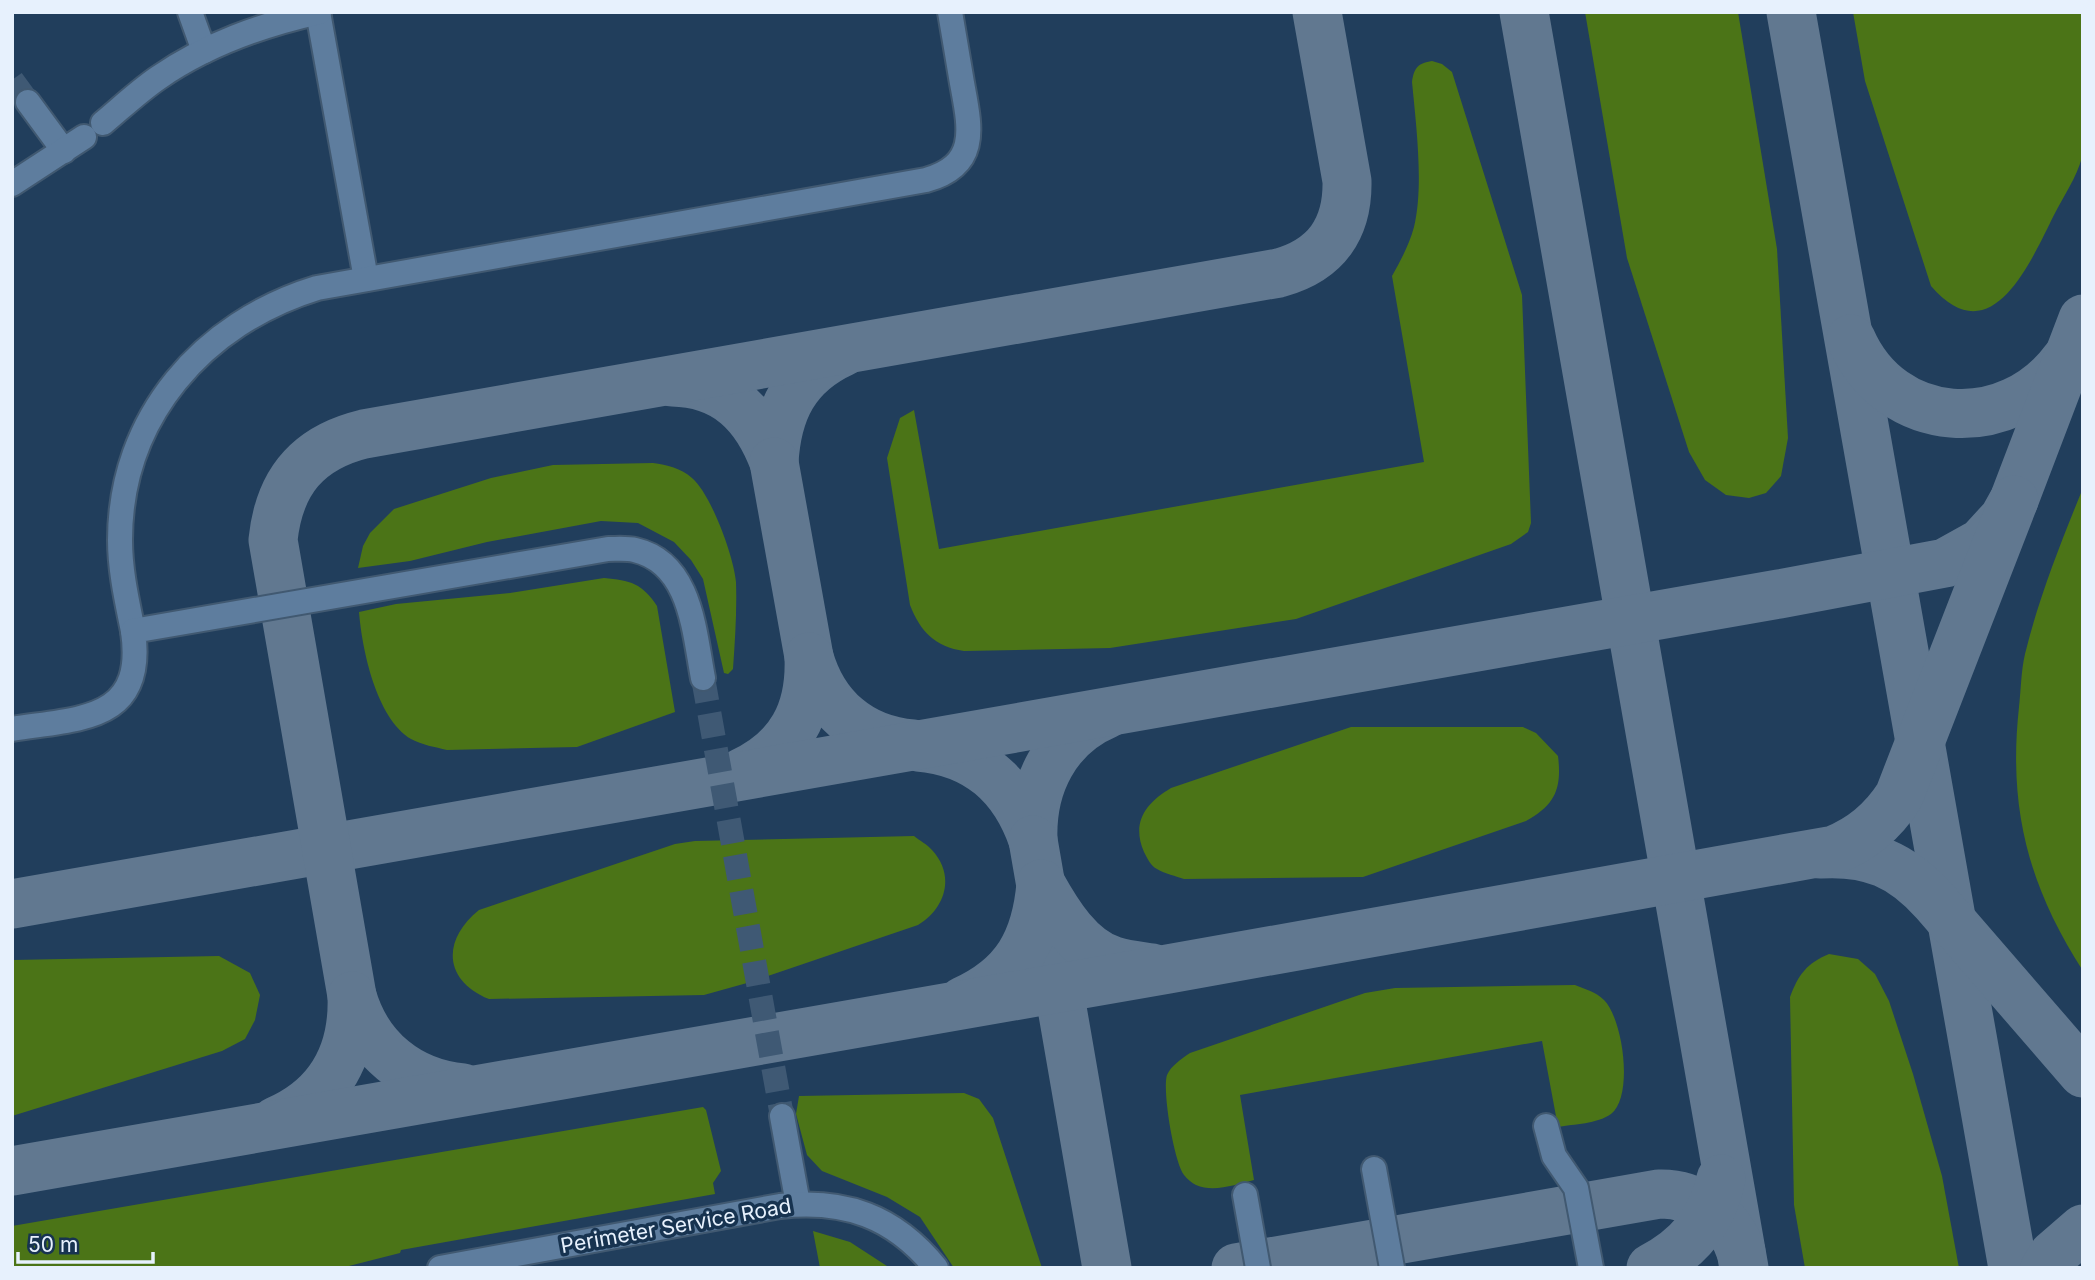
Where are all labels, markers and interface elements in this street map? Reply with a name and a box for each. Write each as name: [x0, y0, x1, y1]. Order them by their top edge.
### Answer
street label: Perimeter Service Road: [559, 1193, 793, 1258]
scale bar: [18, 1220, 152, 1264]
text: 50 m: [28, 1232, 78, 1257]

